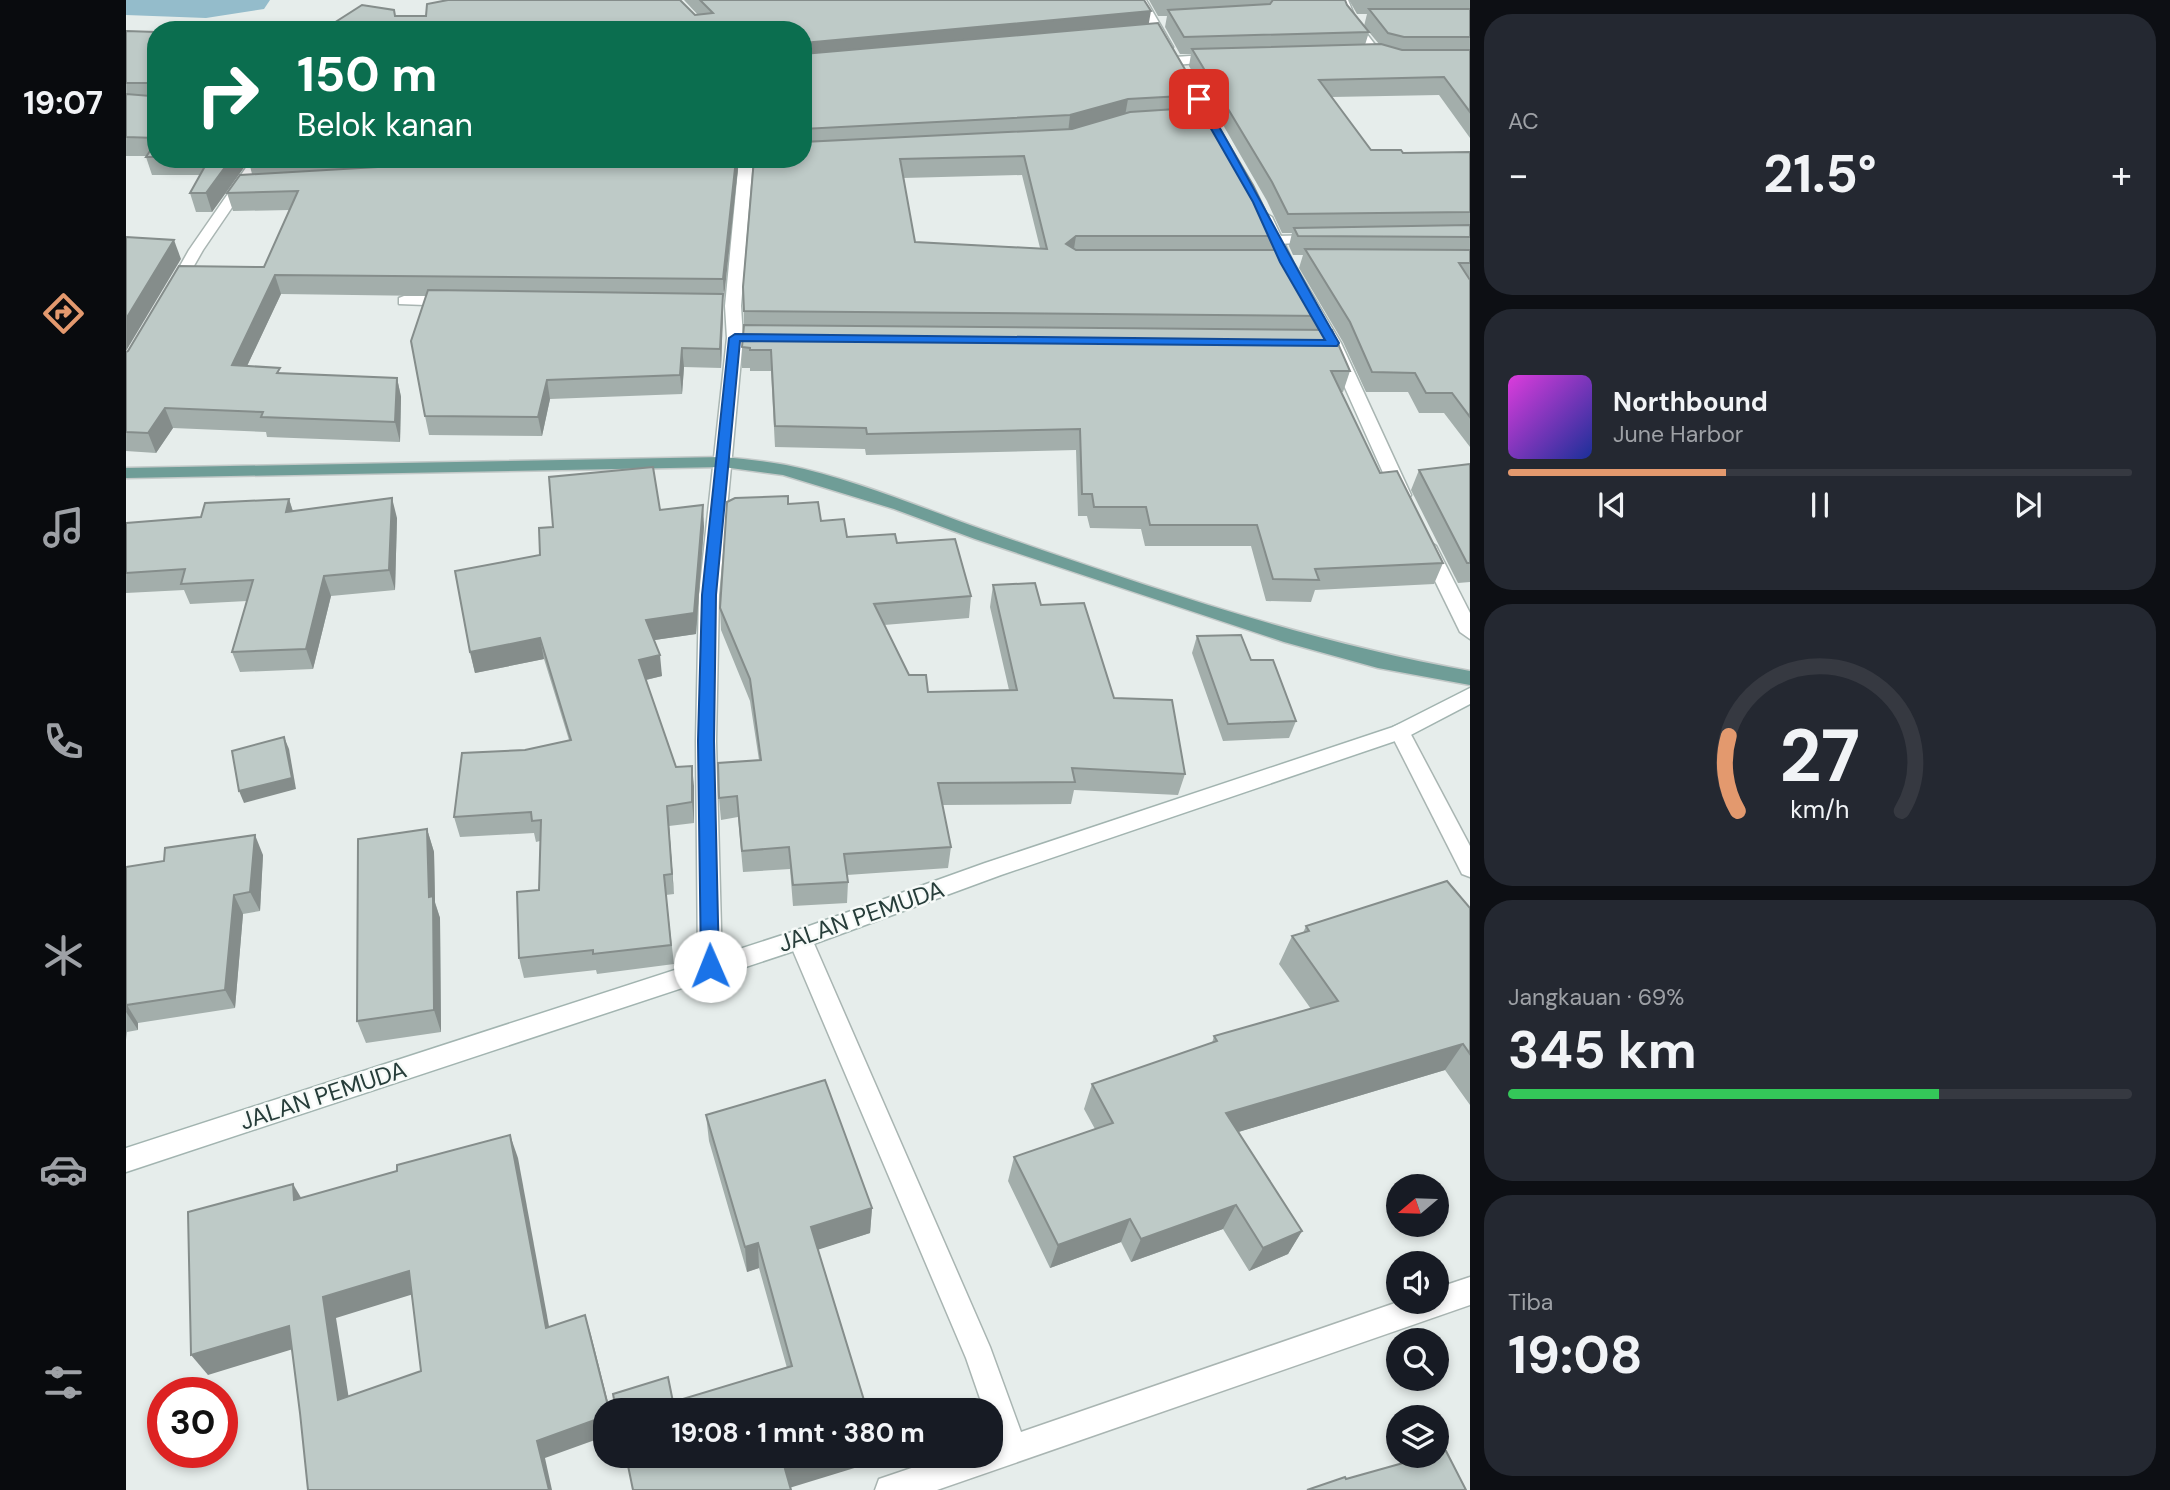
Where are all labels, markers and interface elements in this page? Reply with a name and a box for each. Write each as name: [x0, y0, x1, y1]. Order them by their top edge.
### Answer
text: 150 m: [297, 42, 437, 106]
icon: right: [182, 49, 273, 140]
pin: [1169, 69, 1229, 129]
icon: arrive: [1180, 80, 1218, 118]
text: 19:07: [23, 82, 103, 124]
text: Belok kanan: [297, 104, 473, 146]
text: AC: [1508, 106, 1539, 136]
text: 21.5°: [1763, 140, 1877, 208]
text: −: [1508, 150, 1529, 200]
text: +: [2111, 150, 2132, 200]
icon: directions: [39, 289, 88, 338]
text: Northbound: [1613, 385, 1768, 419]
text: June Harbor: [1613, 419, 1743, 449]
icon: previous: [1593, 486, 1631, 524]
icon: pause: [1801, 486, 1839, 524]
icon: next: [2009, 486, 2047, 524]
icon: music: [39, 503, 88, 552]
text: 27: [1780, 709, 1860, 804]
icon: phone: [39, 717, 88, 766]
text: km/h: [1790, 793, 1850, 826]
street label: JALAN PEMUDA: [774, 873, 948, 959]
position arrow: [673, 929, 747, 1003]
icon: climate: [39, 931, 88, 980]
text: Jangkauan · 69%: [1508, 982, 1684, 1012]
text: 345 km: [1508, 1016, 1697, 1084]
street label: JALAN PEMUDA: [236, 1053, 410, 1137]
icon: car: [39, 1145, 88, 1194]
north arrow: [1386, 1174, 1449, 1237]
map controls: [1386, 1174, 1449, 1468]
button: sound: [1386, 1251, 1449, 1314]
text: Tiba: [1508, 1287, 1553, 1317]
text: 19:08: [1508, 1321, 1643, 1389]
button: search: [1386, 1328, 1449, 1391]
icon: filters: [39, 1358, 88, 1407]
speed limit sign: 30: [147, 1377, 238, 1468]
button: layers: [1386, 1405, 1449, 1468]
text: 19:08 · 1 mnt · 380 m: [671, 1416, 925, 1450]

